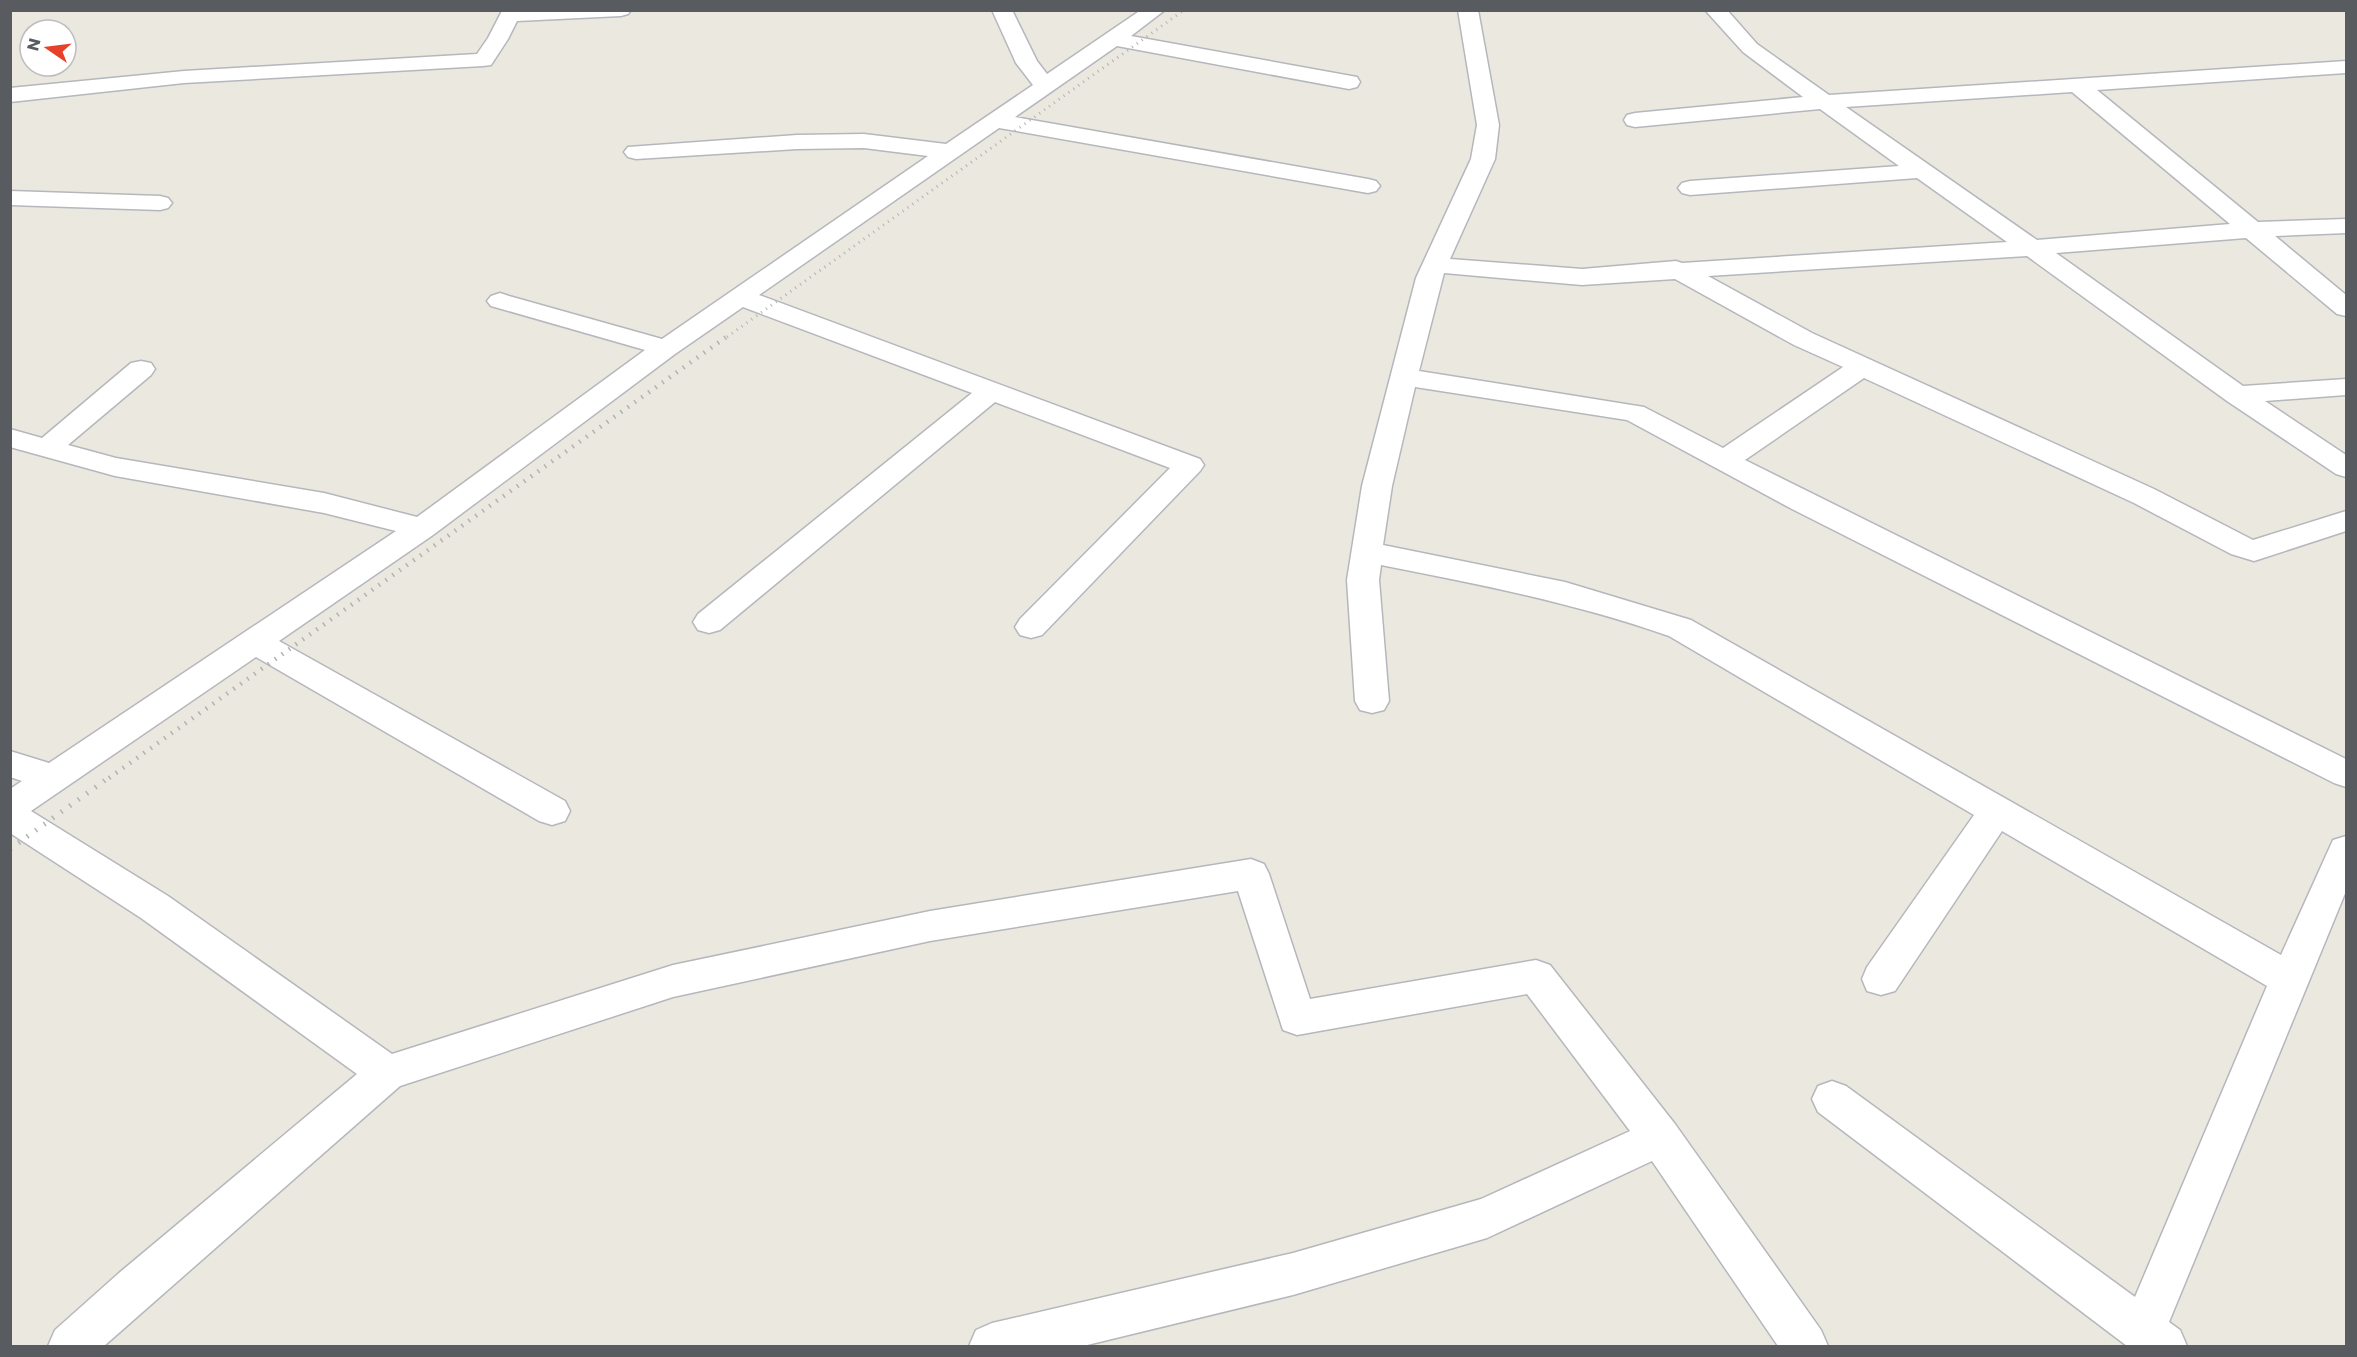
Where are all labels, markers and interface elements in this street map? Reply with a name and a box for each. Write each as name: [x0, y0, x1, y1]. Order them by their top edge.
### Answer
north arrow: [18, 18, 78, 78]
text: N: [21, 36, 47, 53]

